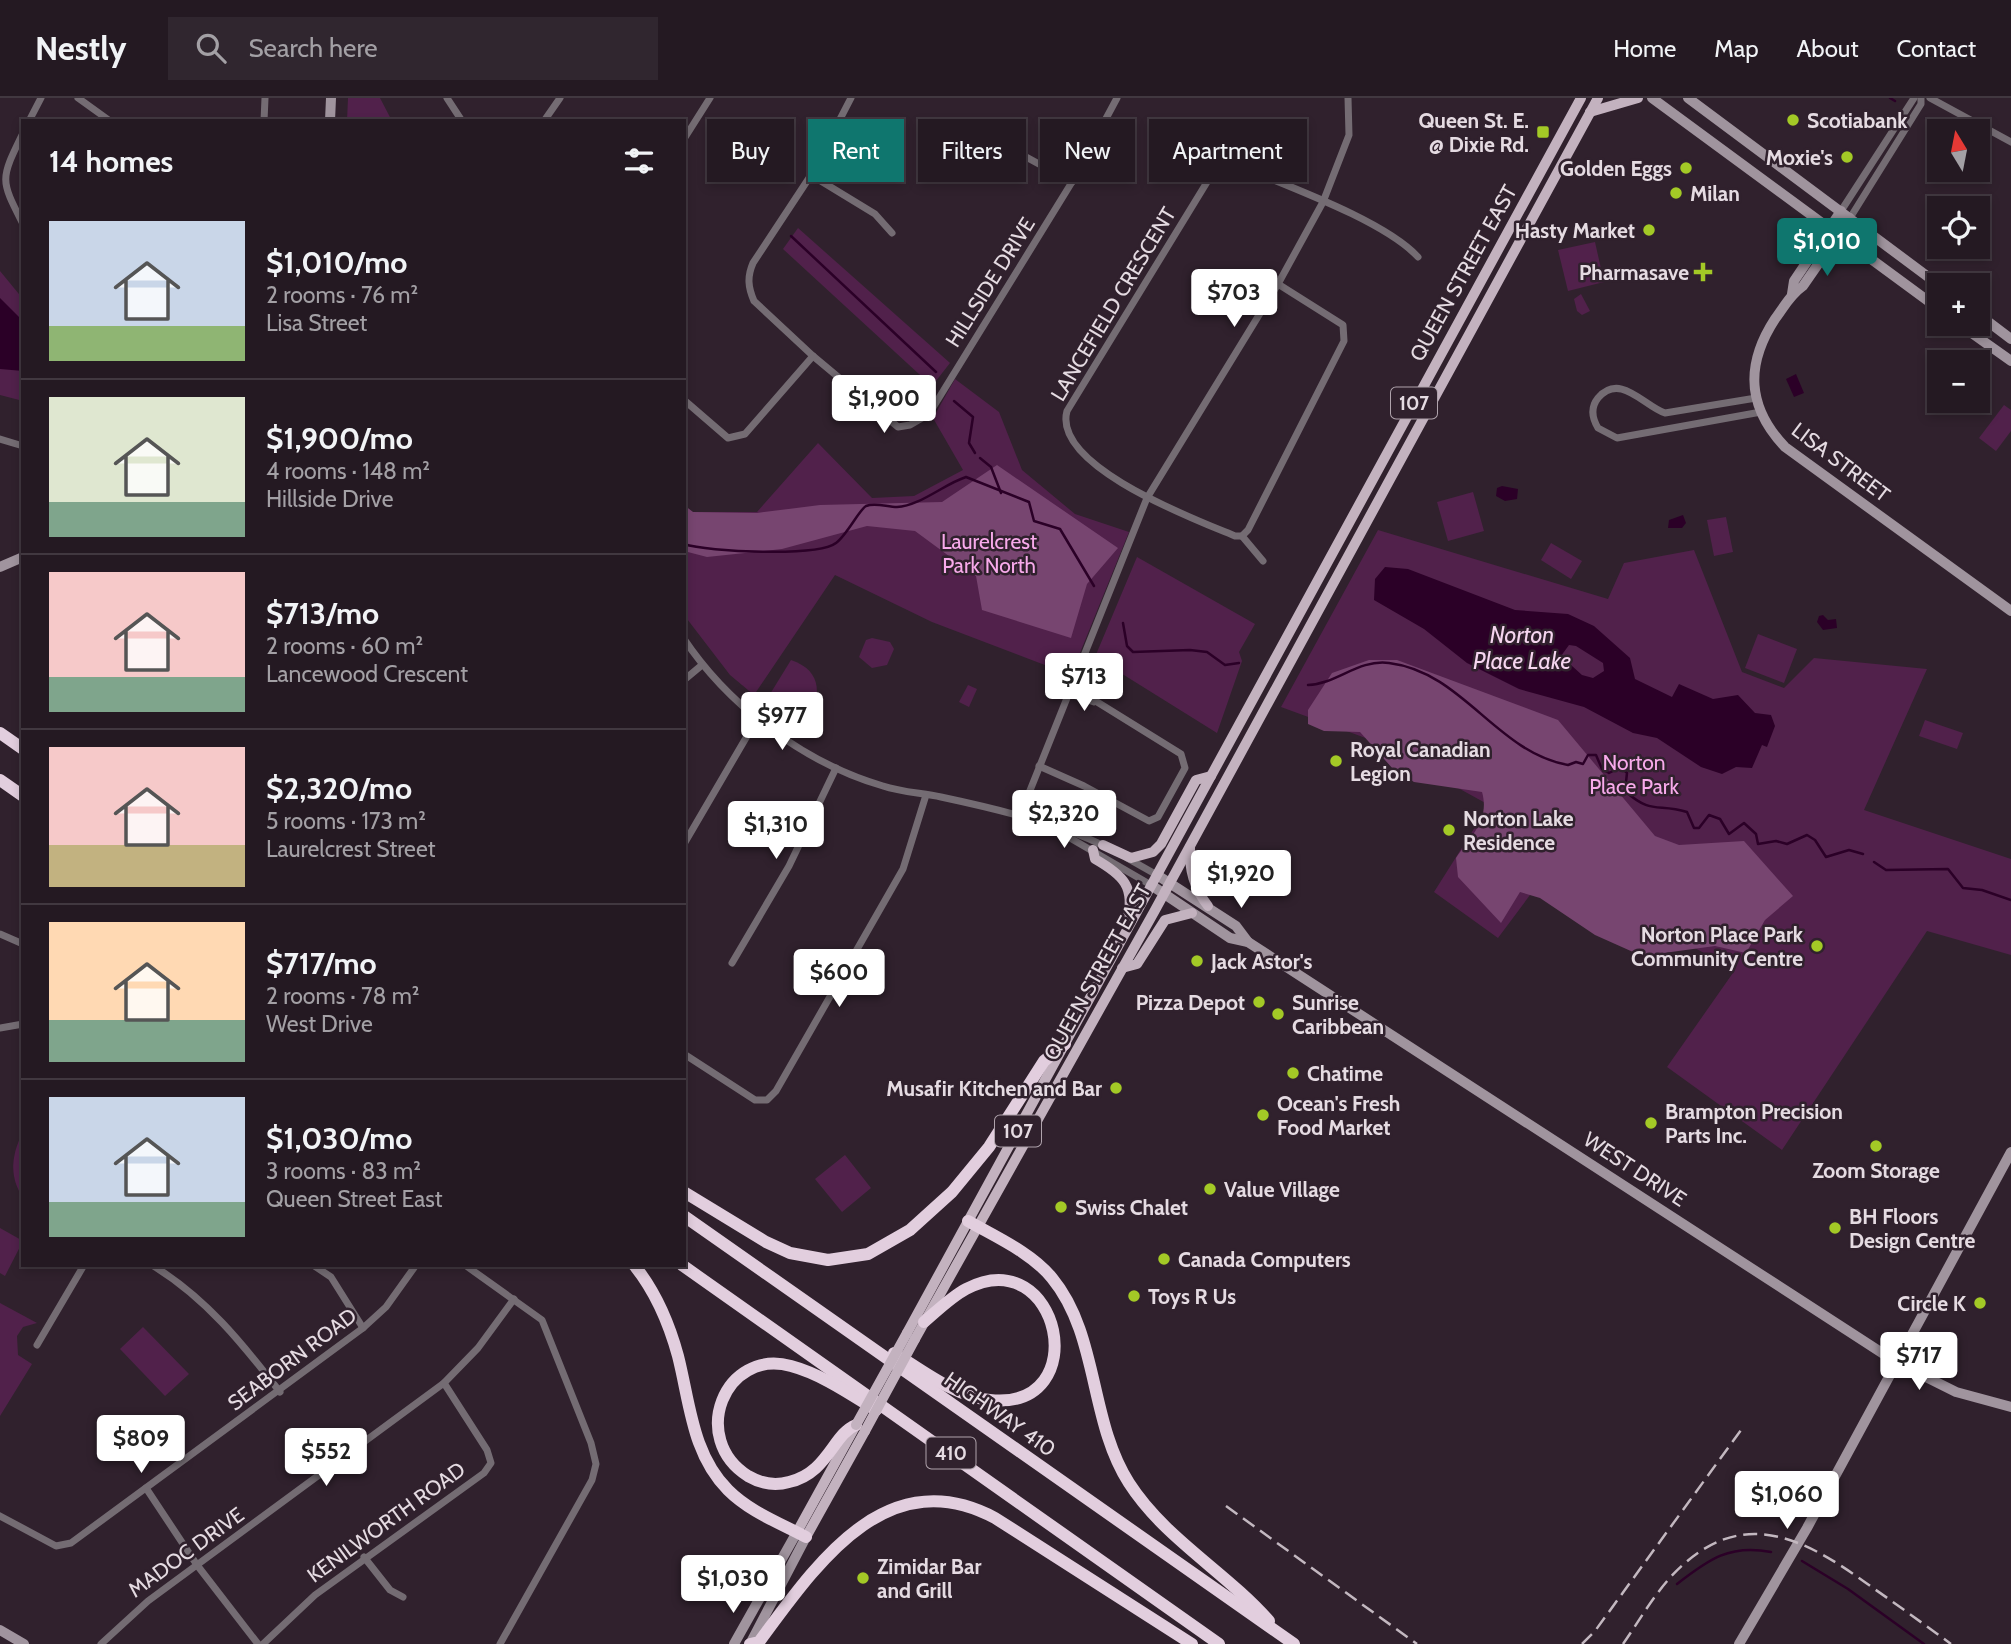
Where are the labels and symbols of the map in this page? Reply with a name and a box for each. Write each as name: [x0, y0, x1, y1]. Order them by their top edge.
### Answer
place label: Queen St. E. @ Dixie Rd.: [1418, 108, 1529, 157]
place label: Scotiabank: [1807, 108, 1908, 133]
marker: Scotiabank: [1785, 112, 1801, 128]
north arrow: [1927, 119, 1990, 182]
marker: Queen St. E. @ Dixie Rd.: [1535, 124, 1551, 140]
place label: Moxie's: [1766, 145, 1833, 170]
marker: Moxie's: [1839, 149, 1855, 165]
place label: Golden Eggs: [1560, 156, 1672, 181]
marker: Golden Eggs: [1678, 160, 1694, 176]
street label: QUEEN STREET EAST: [1404, 181, 1522, 365]
place label: Milan: [1690, 181, 1740, 206]
marker: Milan: [1668, 185, 1684, 201]
street label: LANCEFIELD CRESCENT: [1045, 203, 1181, 405]
street label: HILLSIDE DRIVE: [940, 213, 1040, 351]
place label: Hasty Market: [1515, 218, 1635, 243]
pin: $1,010: [1770, 218, 1884, 278]
marker: Hasty Market: [1641, 222, 1657, 238]
place label: Pharmasave: [1579, 260, 1689, 285]
marker: Pharmasave: [1695, 264, 1711, 280]
pin: $703: [1193, 270, 1275, 329]
pin: $1,900: [827, 376, 941, 435]
road number: 107: [1391, 388, 1437, 418]
street label: LISA STREET: [1787, 417, 1895, 507]
park label: Laurelcrest Park North: [941, 529, 1037, 578]
water label: Norton Place Lake: [1473, 621, 1571, 675]
pin: $713: [1043, 654, 1125, 713]
pin: $977: [741, 692, 823, 752]
place label: Royal Canadian Legion: [1350, 737, 1491, 786]
park label: Norton Place Park: [1589, 750, 1679, 799]
marker: Royal Canadian Legion: [1328, 753, 1344, 769]
pin: $2,320: [1007, 790, 1121, 850]
pin: $1,310: [719, 802, 833, 861]
place label: Norton Lake Residence: [1463, 806, 1574, 855]
marker: Norton Lake Residence: [1441, 822, 1457, 838]
pin: $1,920: [1184, 850, 1298, 910]
street label: QUEEN STREET EAST: [1038, 880, 1156, 1064]
place label: Norton Place Park Community Centre: [1631, 922, 1804, 971]
marker: Norton Place Park Community Centre: [1809, 938, 1825, 954]
place label: Jack Astor's: [1210, 949, 1312, 974]
pin: $600: [798, 950, 880, 1009]
marker: Jack Astor's: [1189, 953, 1205, 969]
place label: Pizza Depot: [1136, 990, 1245, 1015]
place label: Sunrise Caribbean: [1292, 990, 1384, 1039]
marker: Pizza Depot: [1251, 994, 1267, 1010]
marker: Sunrise Caribbean: [1270, 1006, 1286, 1022]
place label: Chatime: [1307, 1061, 1383, 1086]
marker: Chatime: [1285, 1065, 1301, 1081]
place label: Musafir Kitchen and Bar: [886, 1076, 1102, 1101]
marker: Musafir Kitchen and Bar: [1108, 1080, 1124, 1096]
place label: Ocean's Fresh Food Market: [1277, 1091, 1400, 1140]
place label: Brampton Precision Parts Inc.: [1665, 1099, 1843, 1148]
marker: Ocean's Fresh Food Market: [1255, 1107, 1271, 1123]
marker: Brampton Precision Parts Inc.: [1643, 1115, 1659, 1131]
road number: 107: [995, 1116, 1041, 1147]
street label: WEST DRIVE: [1579, 1127, 1691, 1211]
marker: Zoom Storage: [1868, 1138, 1884, 1154]
place label: Zoom Storage: [1812, 1158, 1940, 1183]
place label: Value Village: [1224, 1177, 1340, 1202]
marker: Value Village: [1202, 1181, 1218, 1197]
place label: Swiss Chalet: [1075, 1195, 1188, 1220]
marker: Swiss Chalet: [1053, 1199, 1069, 1215]
place label: BH Floors Design Centre: [1849, 1204, 1975, 1253]
marker: BH Floors Design Centre: [1827, 1220, 1843, 1236]
place label: Canada Computers: [1178, 1247, 1351, 1272]
marker: Canada Computers: [1156, 1251, 1172, 1267]
place label: Toys R Us: [1148, 1284, 1236, 1309]
marker: Toys R Us: [1126, 1288, 1142, 1304]
place label: Circle K: [1897, 1291, 1967, 1316]
marker: Circle K: [1972, 1295, 1988, 1311]
street label: SEABORN ROAD: [223, 1303, 361, 1415]
pin: $717: [1878, 1332, 1960, 1392]
street label: HIGHWAY 410: [939, 1366, 1061, 1462]
pin: $809: [100, 1416, 182, 1475]
pin: $552: [285, 1428, 367, 1488]
road number: 410: [926, 1438, 976, 1469]
street label: KENILWORTH ROAD: [302, 1456, 470, 1588]
pin: $1,060: [1730, 1472, 1844, 1531]
street label: MADOC DRIVE: [123, 1502, 249, 1602]
place label: Zimidar Bar and Grill: [877, 1554, 981, 1603]
pin: $1,030: [676, 1556, 790, 1615]
marker: Zimidar Bar and Grill: [855, 1570, 871, 1586]

